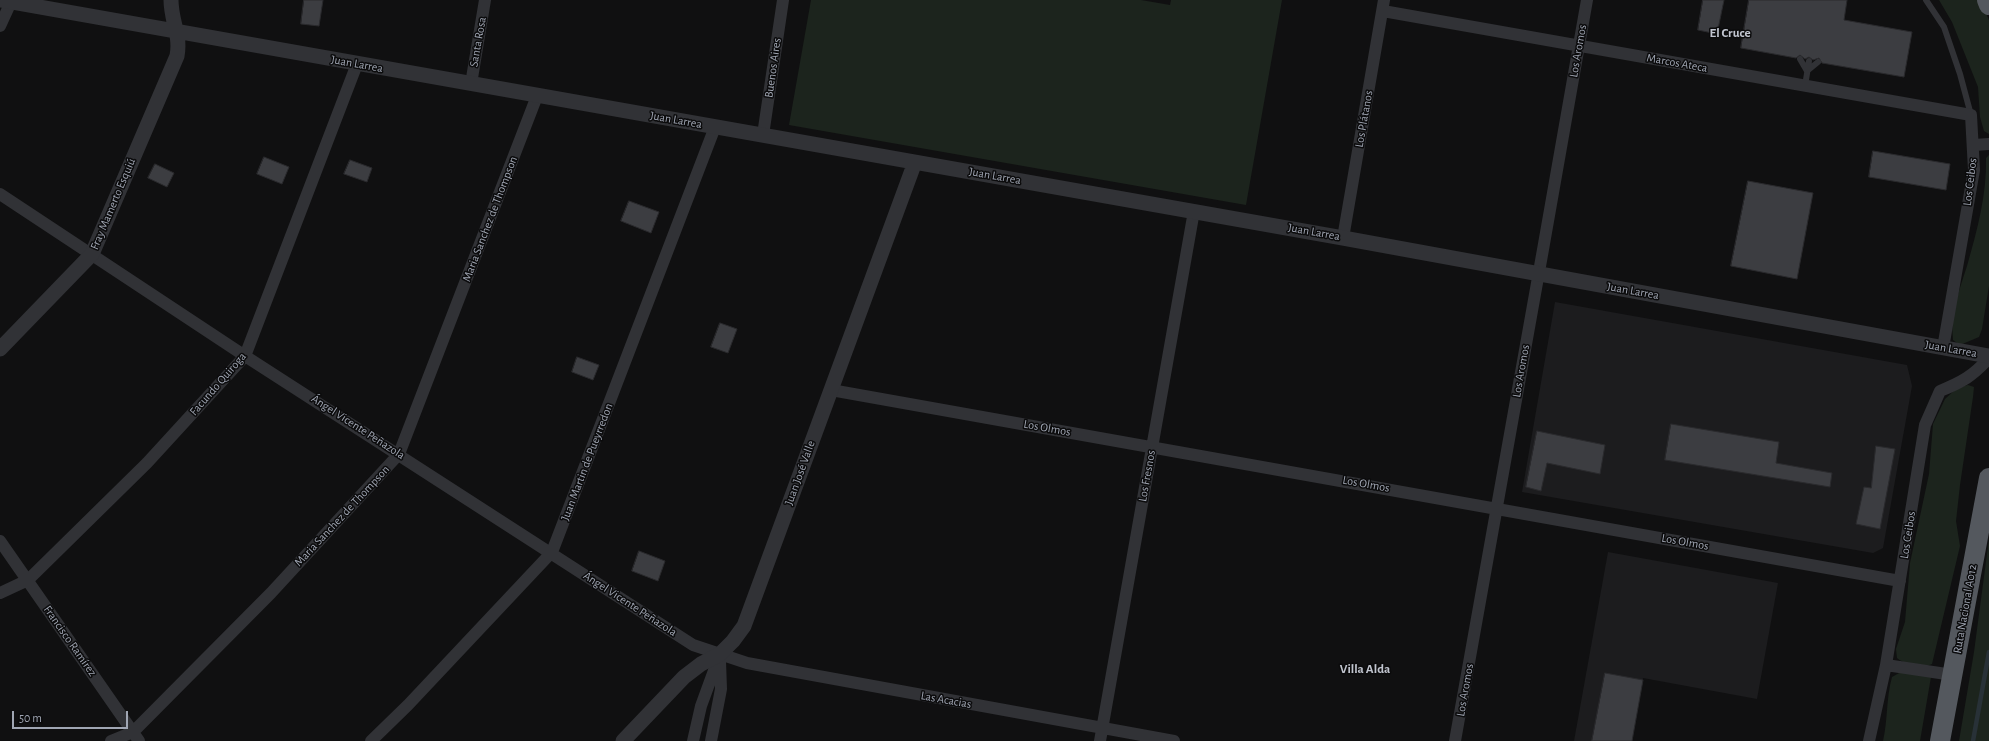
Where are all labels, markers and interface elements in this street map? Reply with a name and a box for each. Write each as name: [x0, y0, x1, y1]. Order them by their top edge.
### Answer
street label: Santa Rosa: [467, 16, 489, 68]
street label: Los Aromos: [1566, 23, 1590, 79]
district label: El Cruce: [1709, 25, 1751, 41]
street label: Buenos Aires: [762, 37, 784, 99]
street label: Marcos Ateca: [1645, 51, 1709, 75]
street label: Juan Larrea: [330, 52, 384, 76]
street label: Los Plátanos: [1352, 89, 1376, 149]
street label: Juan Larrea: [649, 108, 703, 132]
street label: Maria Sanchez de Thompson: [459, 154, 521, 284]
street label: Fray Mamerto Esquiú: [87, 156, 139, 252]
street label: Los Ceibos: [1960, 157, 1980, 207]
street label: Juan Larrea: [968, 164, 1022, 188]
street label: Juan Larrea: [1287, 220, 1341, 244]
street label: Juan Larrea: [1606, 279, 1660, 303]
street label: Juan Larrea: [1924, 337, 1978, 361]
street label: Los Aromos: [1509, 343, 1533, 399]
street label: Facundo Quiroga: [187, 349, 249, 419]
street label: Ángel Vicente Peñazola: [308, 391, 408, 463]
street label: Juan Martin de Pueyrredon: [558, 401, 616, 523]
street label: Los Olmos: [1022, 417, 1072, 439]
street label: Juan José Valle: [782, 439, 818, 507]
street label: Los Fresnos: [1135, 449, 1159, 503]
street label: Maria Sanchez de Thompson: [291, 462, 393, 570]
street label: Los Olmos: [1341, 473, 1391, 495]
street label: Los Ceibos: [1897, 510, 1919, 560]
street label: Los Olmos: [1660, 531, 1710, 553]
street label: Ruta Nacional A012: [1950, 563, 1980, 655]
street label: Ángel Vicente Peñazola: [580, 568, 680, 640]
street label: Francisco Ramírez: [40, 603, 100, 679]
district label: Villa Alda: [1340, 661, 1390, 677]
street label: Los Aromos: [1453, 662, 1477, 718]
street label: Las Acacias: [920, 688, 972, 712]
scale bar: [14, 703, 130, 729]
text: 50 m: [19, 712, 42, 724]

